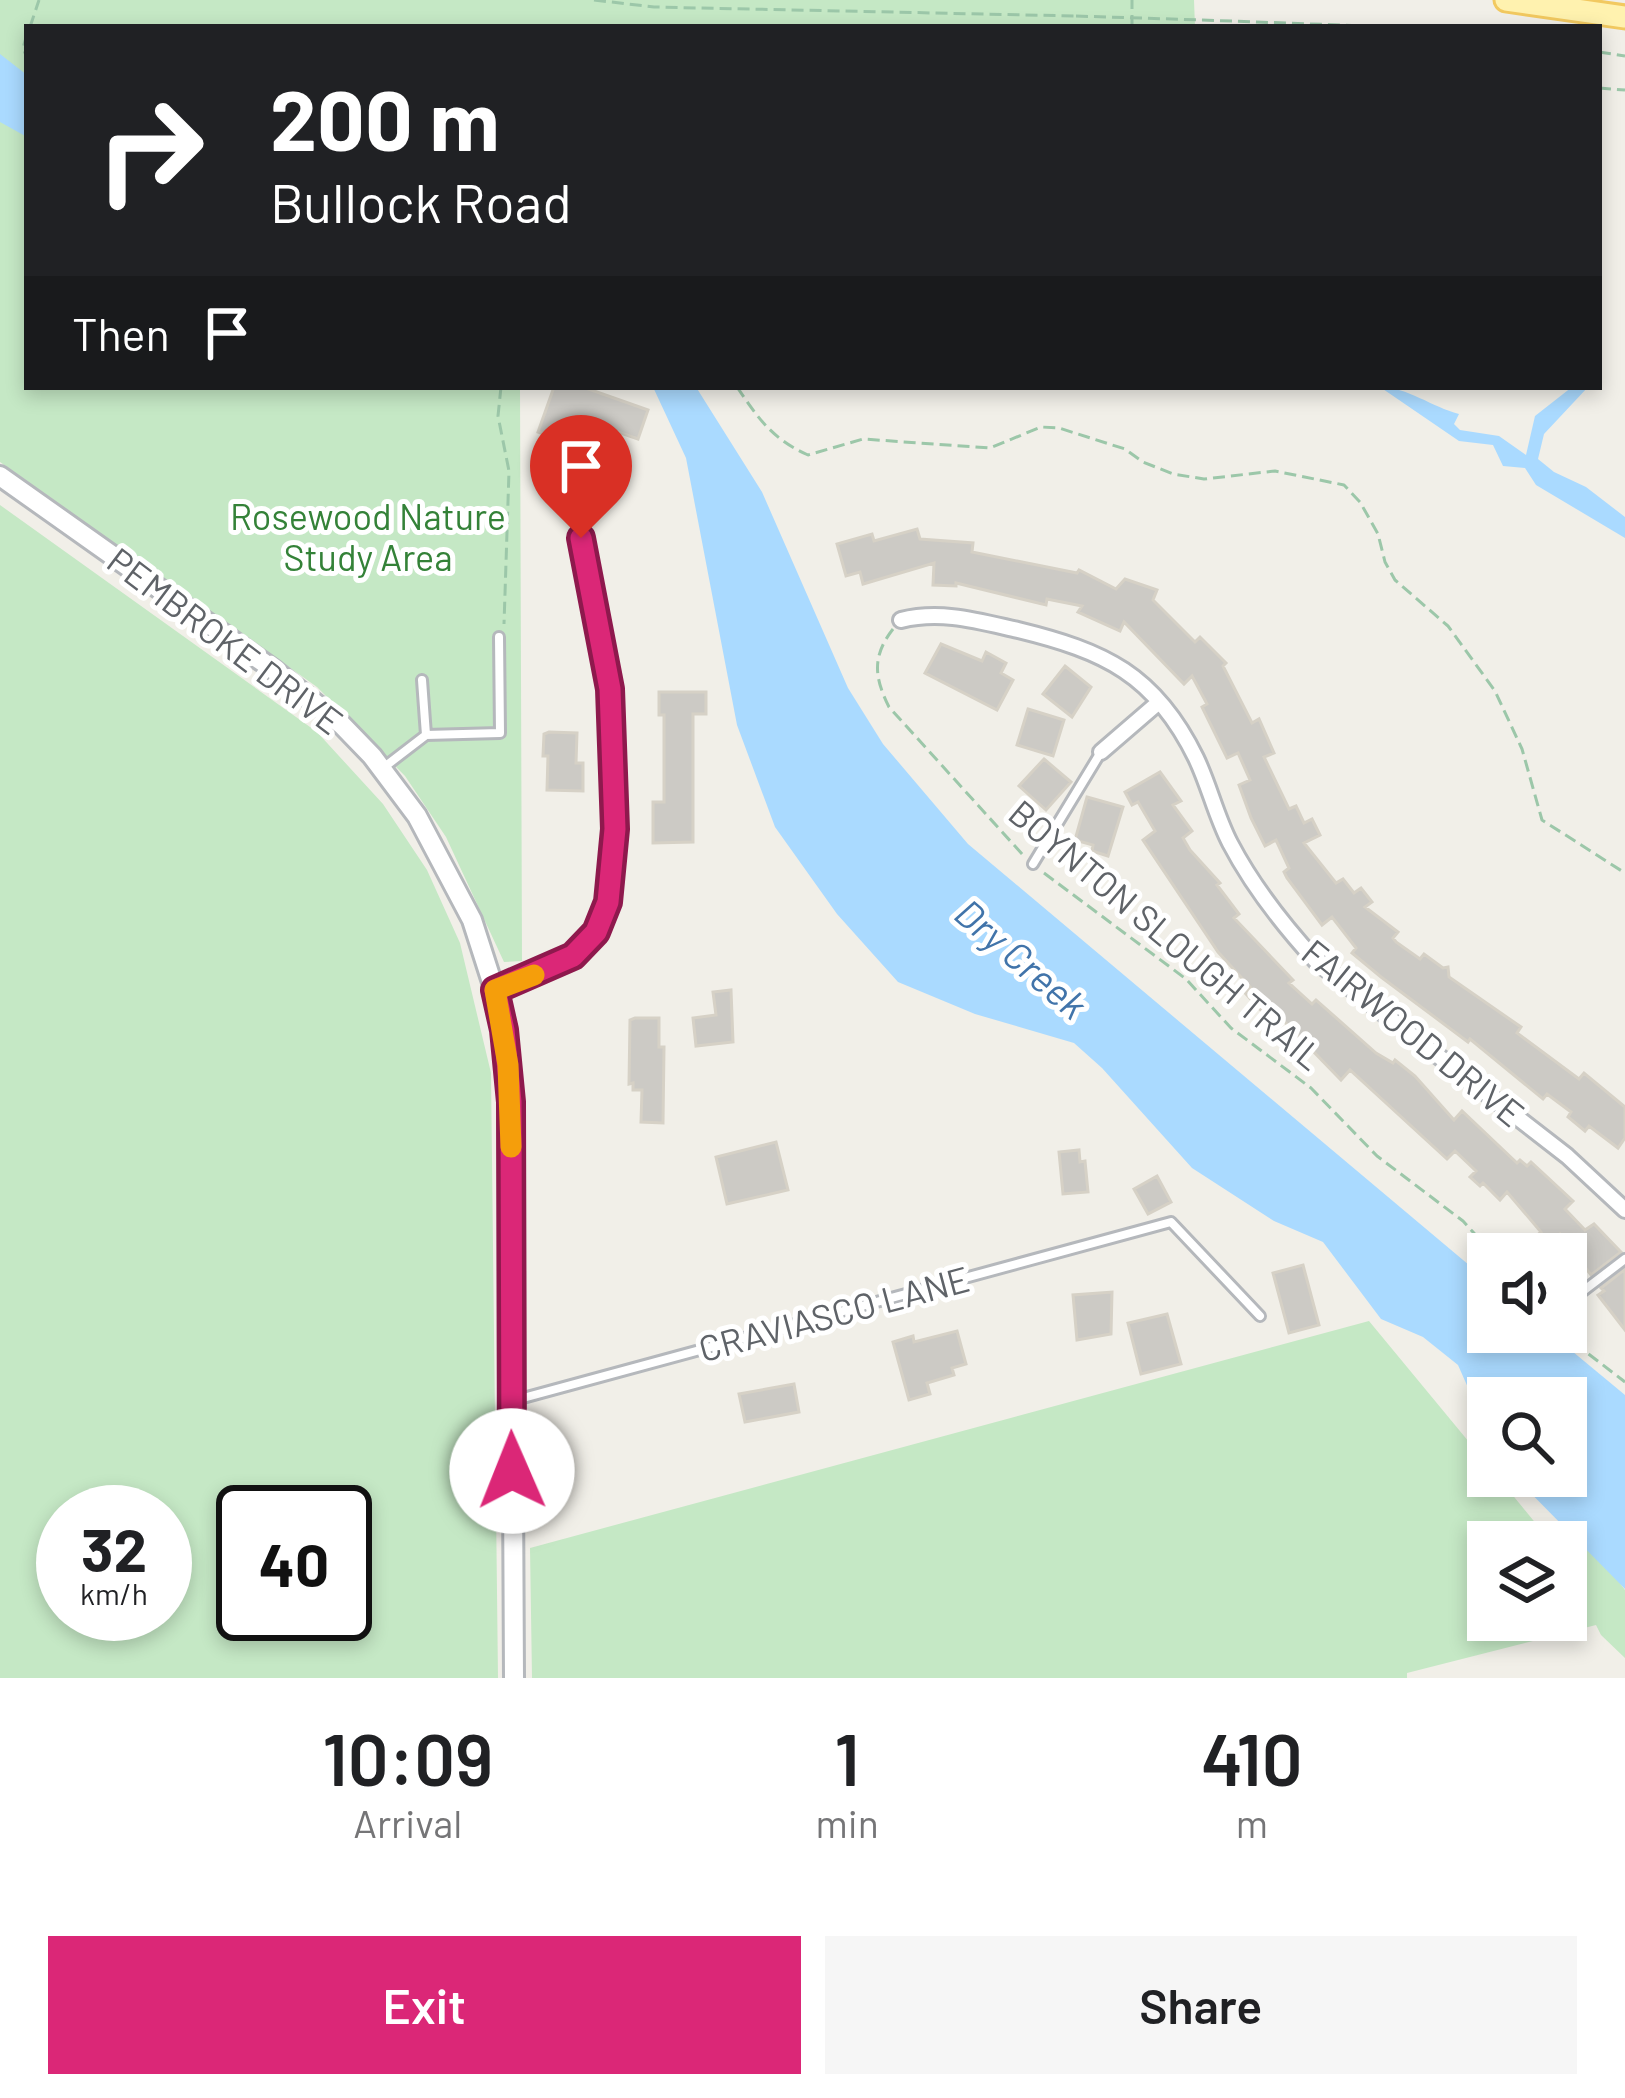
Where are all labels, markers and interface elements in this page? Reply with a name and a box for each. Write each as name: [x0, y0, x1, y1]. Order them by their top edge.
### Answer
text: 200 m: [270, 67, 500, 168]
icon: right: [72, 72, 228, 228]
text: Bullock Road: [270, 169, 572, 234]
icon: arrive: [194, 300, 260, 366]
text: Then: [72, 306, 170, 360]
pin: [530, 415, 632, 538]
icon: arrive: [548, 433, 614, 499]
park label: Rosewood Nature Study Area: [230, 494, 506, 578]
street label: PEMBROKE DRIVE: [100, 538, 352, 742]
street label: BOYNTON SLOUGH TRAIL: [1001, 790, 1333, 1078]
water label: Dry Creek: [947, 888, 1097, 1028]
street label: FAIRWOOD DRIVE: [1294, 929, 1533, 1134]
map controls: [1467, 1233, 1587, 1641]
button: sound: [1467, 1233, 1587, 1353]
street label: CRAVIASCO LANE: [694, 1256, 974, 1369]
button: search: [1467, 1377, 1587, 1497]
position arrow: [449, 1408, 575, 1534]
speed limit sign: 40: [216, 1485, 372, 1641]
text: 32: [81, 1512, 147, 1584]
button: layers: [1467, 1521, 1587, 1641]
text: km/h: [80, 1575, 148, 1611]
text: 10:09: [322, 1714, 493, 1800]
text: 1: [834, 1714, 860, 1800]
text: 410: [1201, 1714, 1303, 1800]
text: Arrival: [353, 1799, 462, 1846]
text: min: [815, 1799, 879, 1846]
text: m: [1236, 1799, 1268, 1846]
button: Exit: [48, 1936, 801, 2074]
button: Share: [825, 1936, 1577, 2074]

